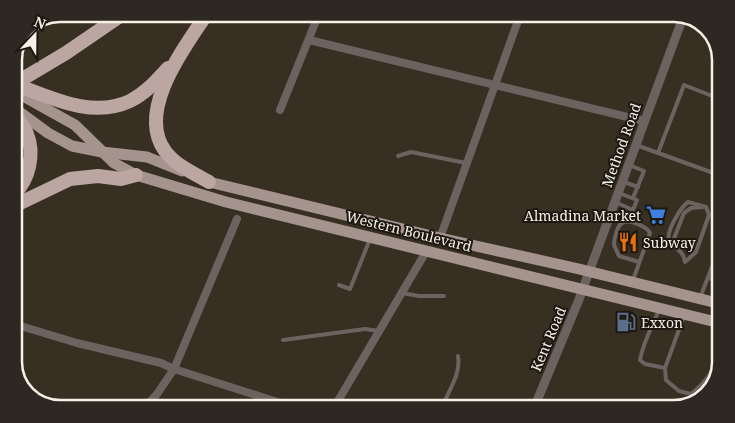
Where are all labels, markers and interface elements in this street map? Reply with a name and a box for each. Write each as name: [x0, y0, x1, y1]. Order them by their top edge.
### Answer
north arrow: [10, 10, 60, 60]
text: N: [31, 12, 49, 33]
street label: Method Road: [597, 100, 645, 190]
supermarket icon: Almadina Market: [645, 204, 667, 226]
street label: Western Boulevard: [344, 206, 474, 256]
place label: Almadina Market: [524, 206, 641, 225]
restaurant icon: Subway: [617, 231, 639, 253]
place label: Subway: [643, 233, 696, 252]
street label: Kent Road: [526, 303, 570, 374]
fuel station icon: Exxon: [615, 311, 637, 333]
place label: Exxon: [641, 313, 683, 332]

